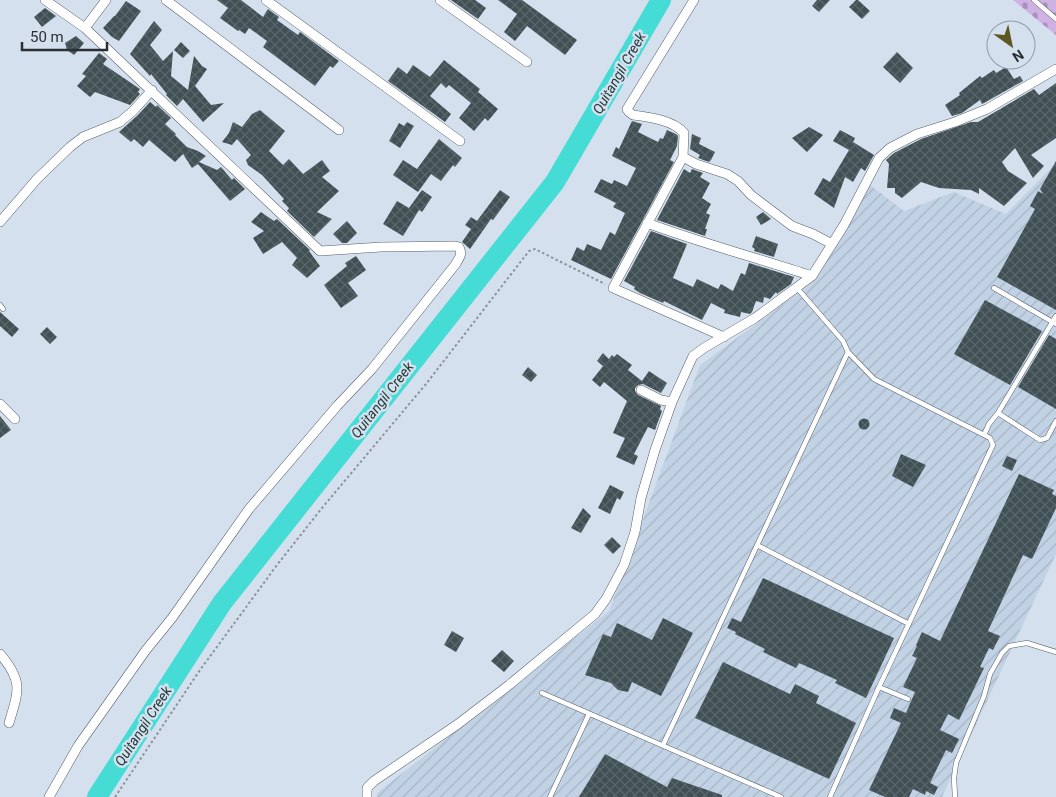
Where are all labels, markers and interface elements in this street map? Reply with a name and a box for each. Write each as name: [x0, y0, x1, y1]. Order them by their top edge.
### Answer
scale bar: [22, 20, 108, 52]
north arrow: [986, 20, 1036, 70]
text: 50 m: [30, 28, 64, 46]
water label: Quitangil Creek: [589, 28, 649, 117]
text: N: [1010, 46, 1027, 65]
water label: Quitangil Creek: [347, 358, 417, 441]
water label: Quitangil Creek: [111, 682, 175, 769]

